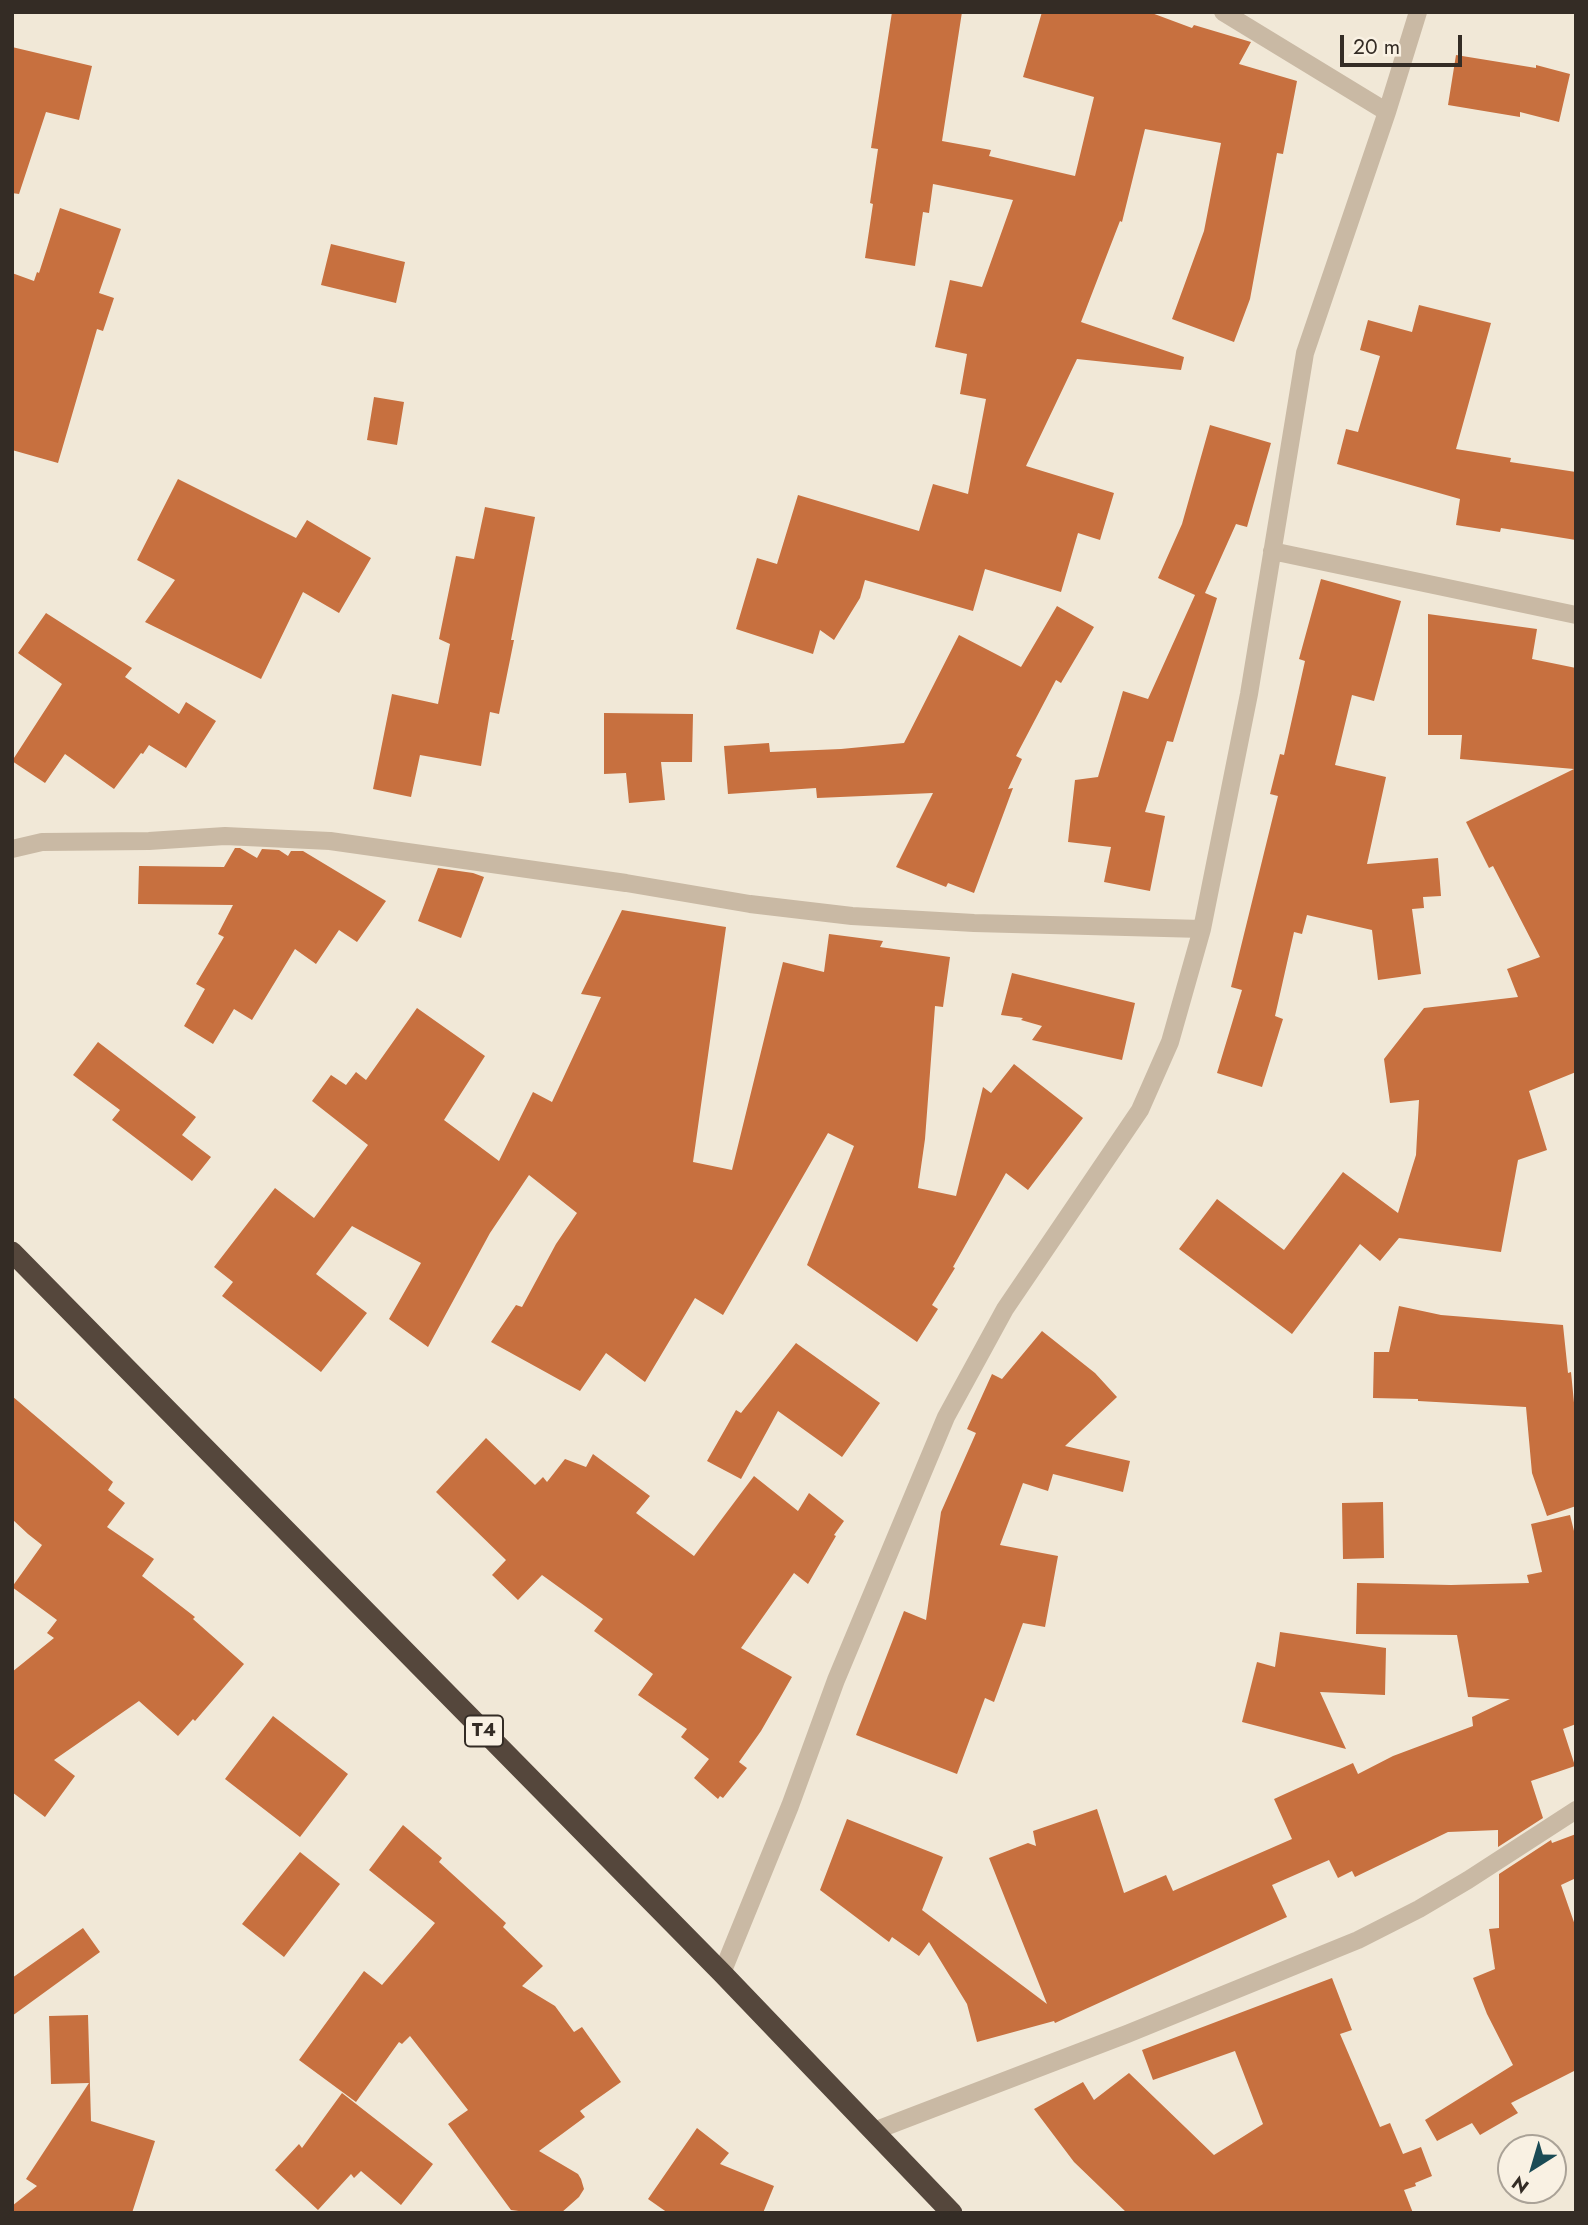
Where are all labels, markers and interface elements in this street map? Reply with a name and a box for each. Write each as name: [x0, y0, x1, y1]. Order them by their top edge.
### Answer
scale bar: [1343, 21, 1466, 65]
text: 20 m: [1353, 32, 1400, 62]
road number: T4: [465, 1716, 503, 1746]
north arrow: [1497, 2134, 1567, 2204]
text: N: [1506, 2169, 1534, 2200]

